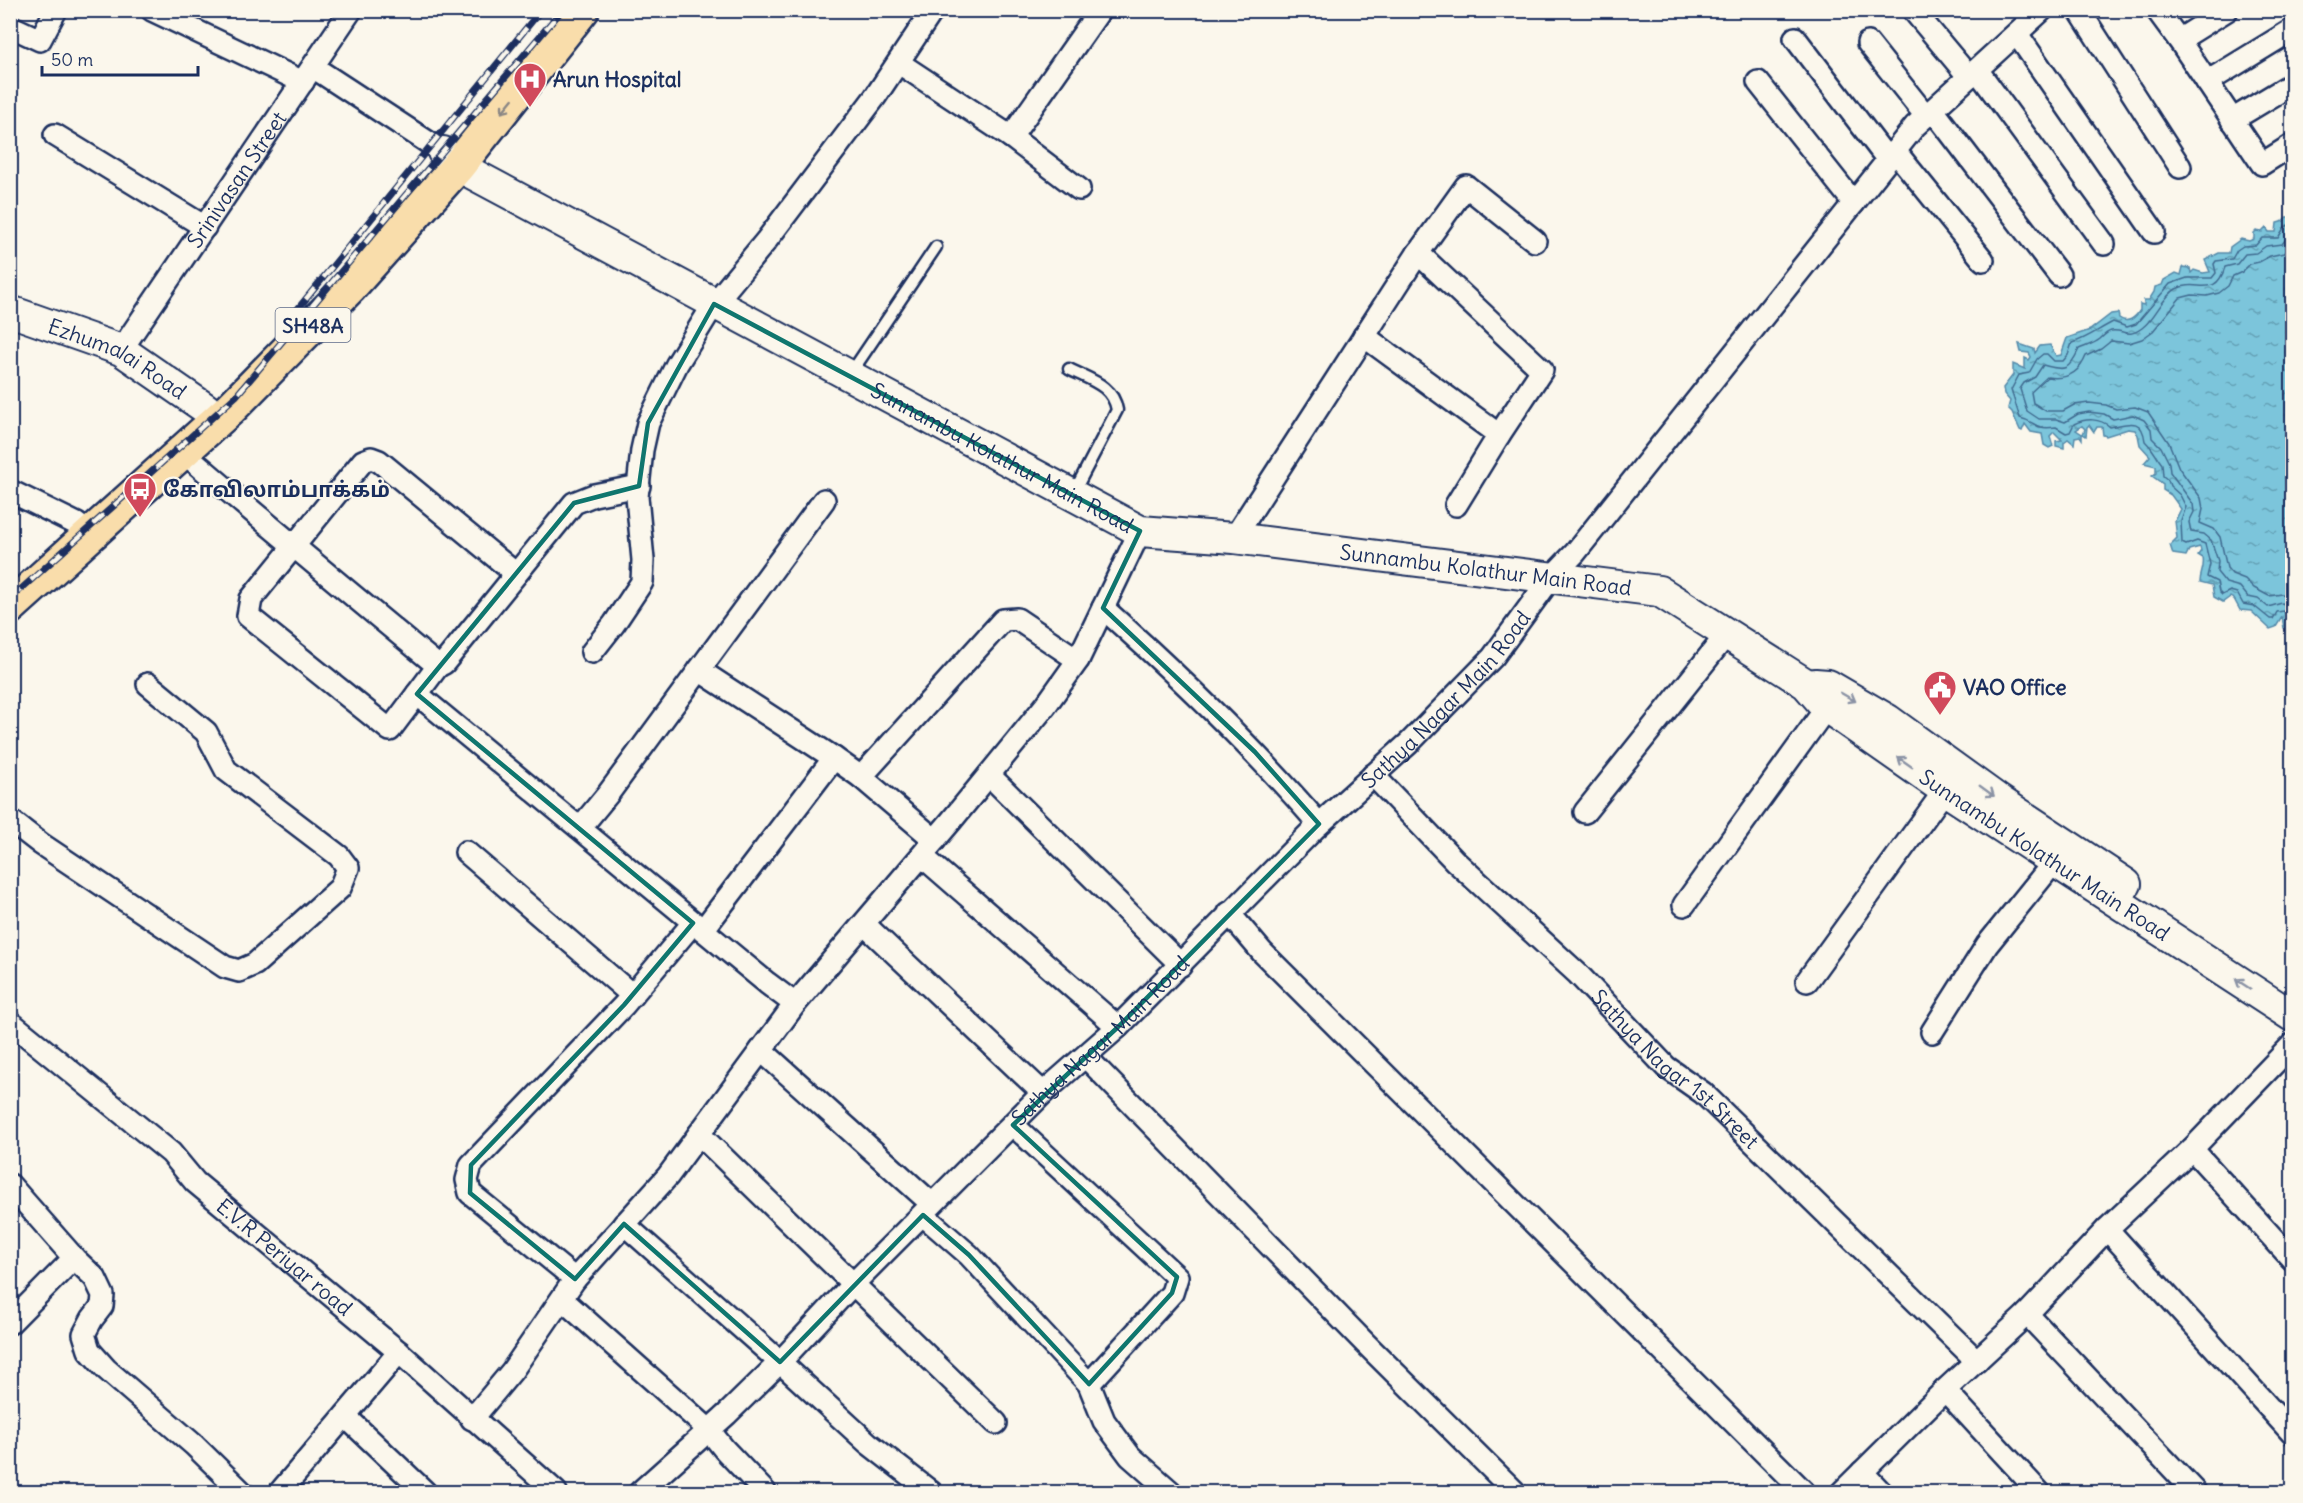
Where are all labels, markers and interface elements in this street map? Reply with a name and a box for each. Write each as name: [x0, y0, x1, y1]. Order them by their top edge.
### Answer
scale bar: [42, 39, 198, 77]
text: 50 m: [51, 48, 93, 71]
hospital icon: Arun Hospital: [512, 61, 548, 108]
place label: Arun Hospital: [553, 66, 681, 93]
one-way arrow: [500, 97, 513, 113]
street label: Srinivasan Street: [181, 106, 292, 253]
road number: SH48A: [276, 308, 350, 342]
street label: Ezhumalai Road: [45, 312, 192, 405]
street label: Sunnambu Kolathur Main Road: [866, 376, 1138, 539]
bus stop icon: கோவிலாம்பாக்கம்: [122, 471, 158, 518]
place label: கோவிலாம்பாக்கம்: [163, 476, 390, 503]
street label: Sunnambu Kolathur Main Road: [1338, 538, 1633, 601]
street label: Sathya Nagar Main Road: [1355, 605, 1536, 794]
public building icon: VAO Office: [1922, 669, 1958, 716]
place label: VAO Office: [1963, 674, 2067, 701]
one-way arrow: [1839, 692, 1857, 703]
one-way arrow: [1897, 756, 1913, 768]
street label: Sunnambu Kolathur Main Road: [1914, 763, 2175, 946]
one-way arrow: [1978, 785, 1994, 798]
street label: Sathya Nagar Main Road: [1005, 950, 1195, 1131]
one-way arrow: [2235, 978, 2252, 990]
street label: Sathya Nagar 1st Street: [1586, 983, 1765, 1154]
street label: E.V.R Periyar road: [211, 1192, 358, 1321]

